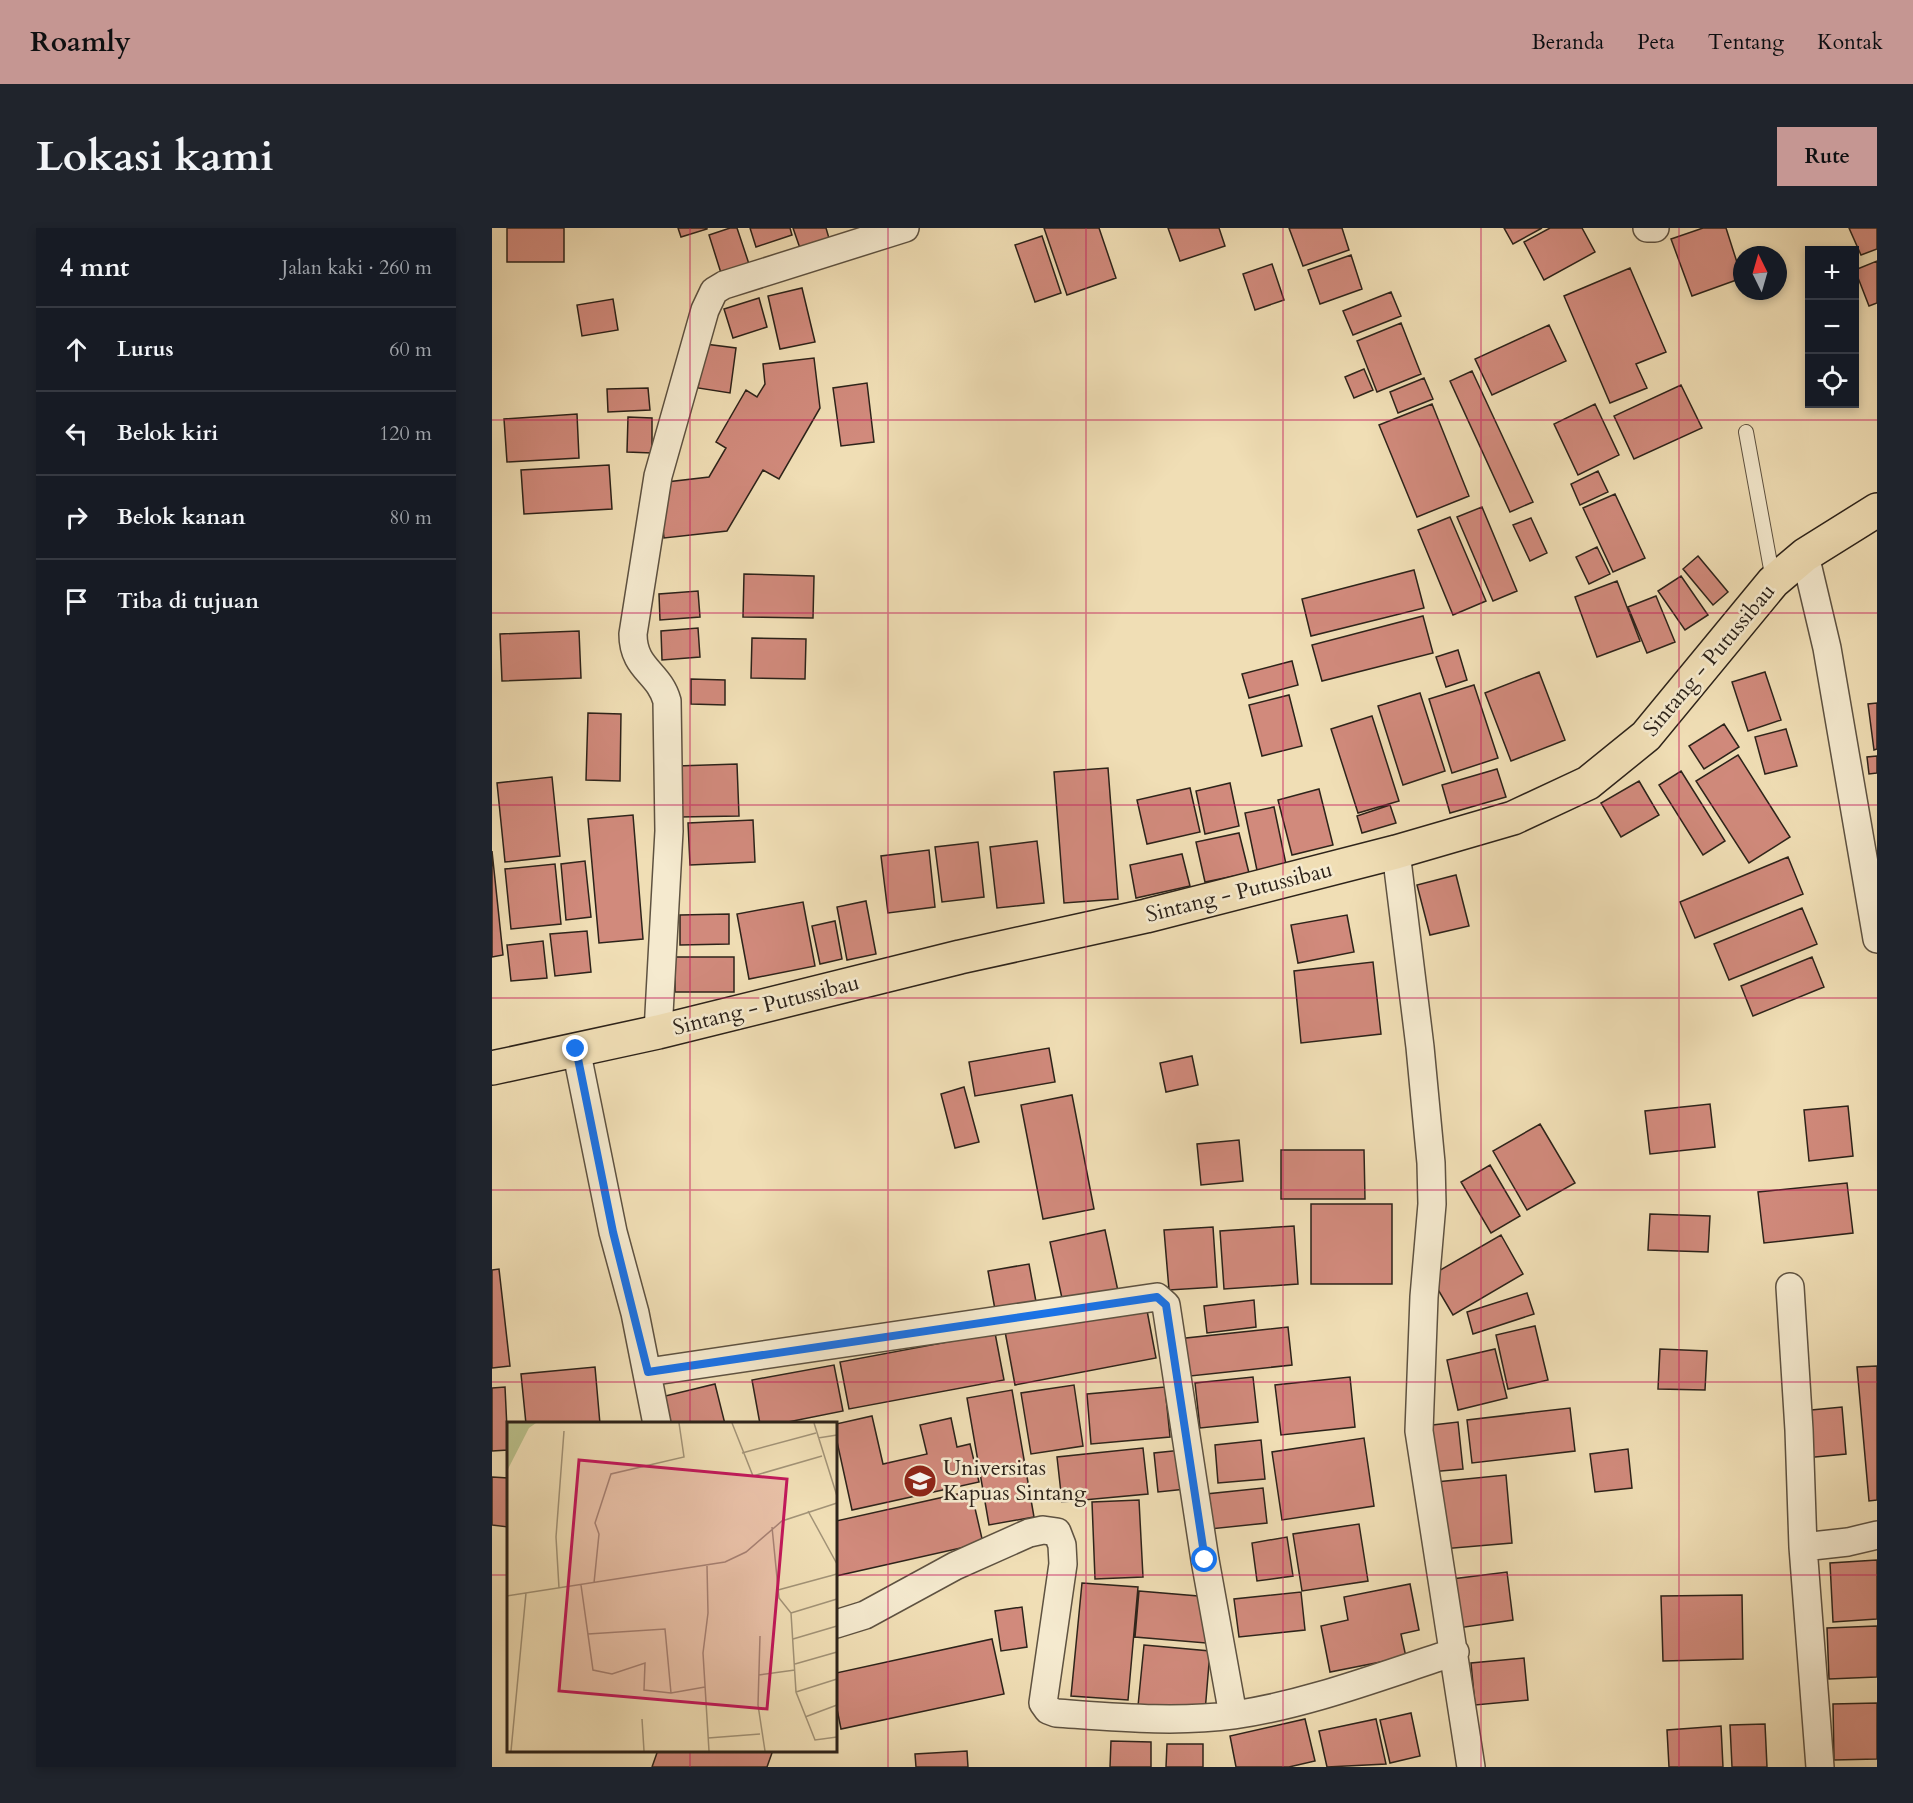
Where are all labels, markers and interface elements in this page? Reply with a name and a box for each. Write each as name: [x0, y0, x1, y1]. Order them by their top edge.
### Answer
text: Roamly: [30, 23, 131, 61]
text: Beranda: [1531, 28, 1604, 57]
text: Peta: [1637, 28, 1675, 57]
text: Tentang: [1708, 28, 1784, 57]
text: Kontak: [1817, 28, 1883, 57]
button: Rute: [1777, 127, 1877, 186]
text: Lokasi kami: [36, 128, 274, 185]
north arrow: [1733, 246, 1787, 300]
map controls: [1805, 246, 1859, 408]
button: +: [1805, 246, 1859, 300]
text: 4 mnt: [60, 250, 129, 285]
text: Jalan kaki · 260 m: [282, 254, 432, 281]
button: −: [1805, 300, 1859, 354]
icon: ahead: [60, 333, 93, 366]
text: Lurus: [117, 334, 174, 364]
text: 60 m: [389, 336, 432, 363]
button: locate: [1805, 354, 1859, 408]
icon: left: [60, 417, 93, 450]
text: Belok kiri: [117, 418, 218, 448]
text: 120 m: [379, 420, 432, 447]
icon: right: [60, 501, 93, 534]
text: Belok kanan: [117, 502, 246, 532]
text: 80 m: [389, 504, 432, 531]
street label: Sintang - Putussibau: [1636, 577, 1782, 743]
icon: arrive: [60, 585, 93, 618]
text: Tiba di tujuan: [117, 586, 259, 616]
street label: Sintang - Putussibau: [1143, 854, 1335, 930]
street label: Sintang - Putussibau: [670, 967, 862, 1043]
route end: [562, 1035, 588, 1061]
inset map: [507, 1422, 837, 1752]
place label: Universitas Kapuas Sintang: [943, 1453, 1087, 1508]
school or university icon: Universitas Kapuas Sintang: [902, 1463, 938, 1499]
route start: [1191, 1546, 1217, 1572]

